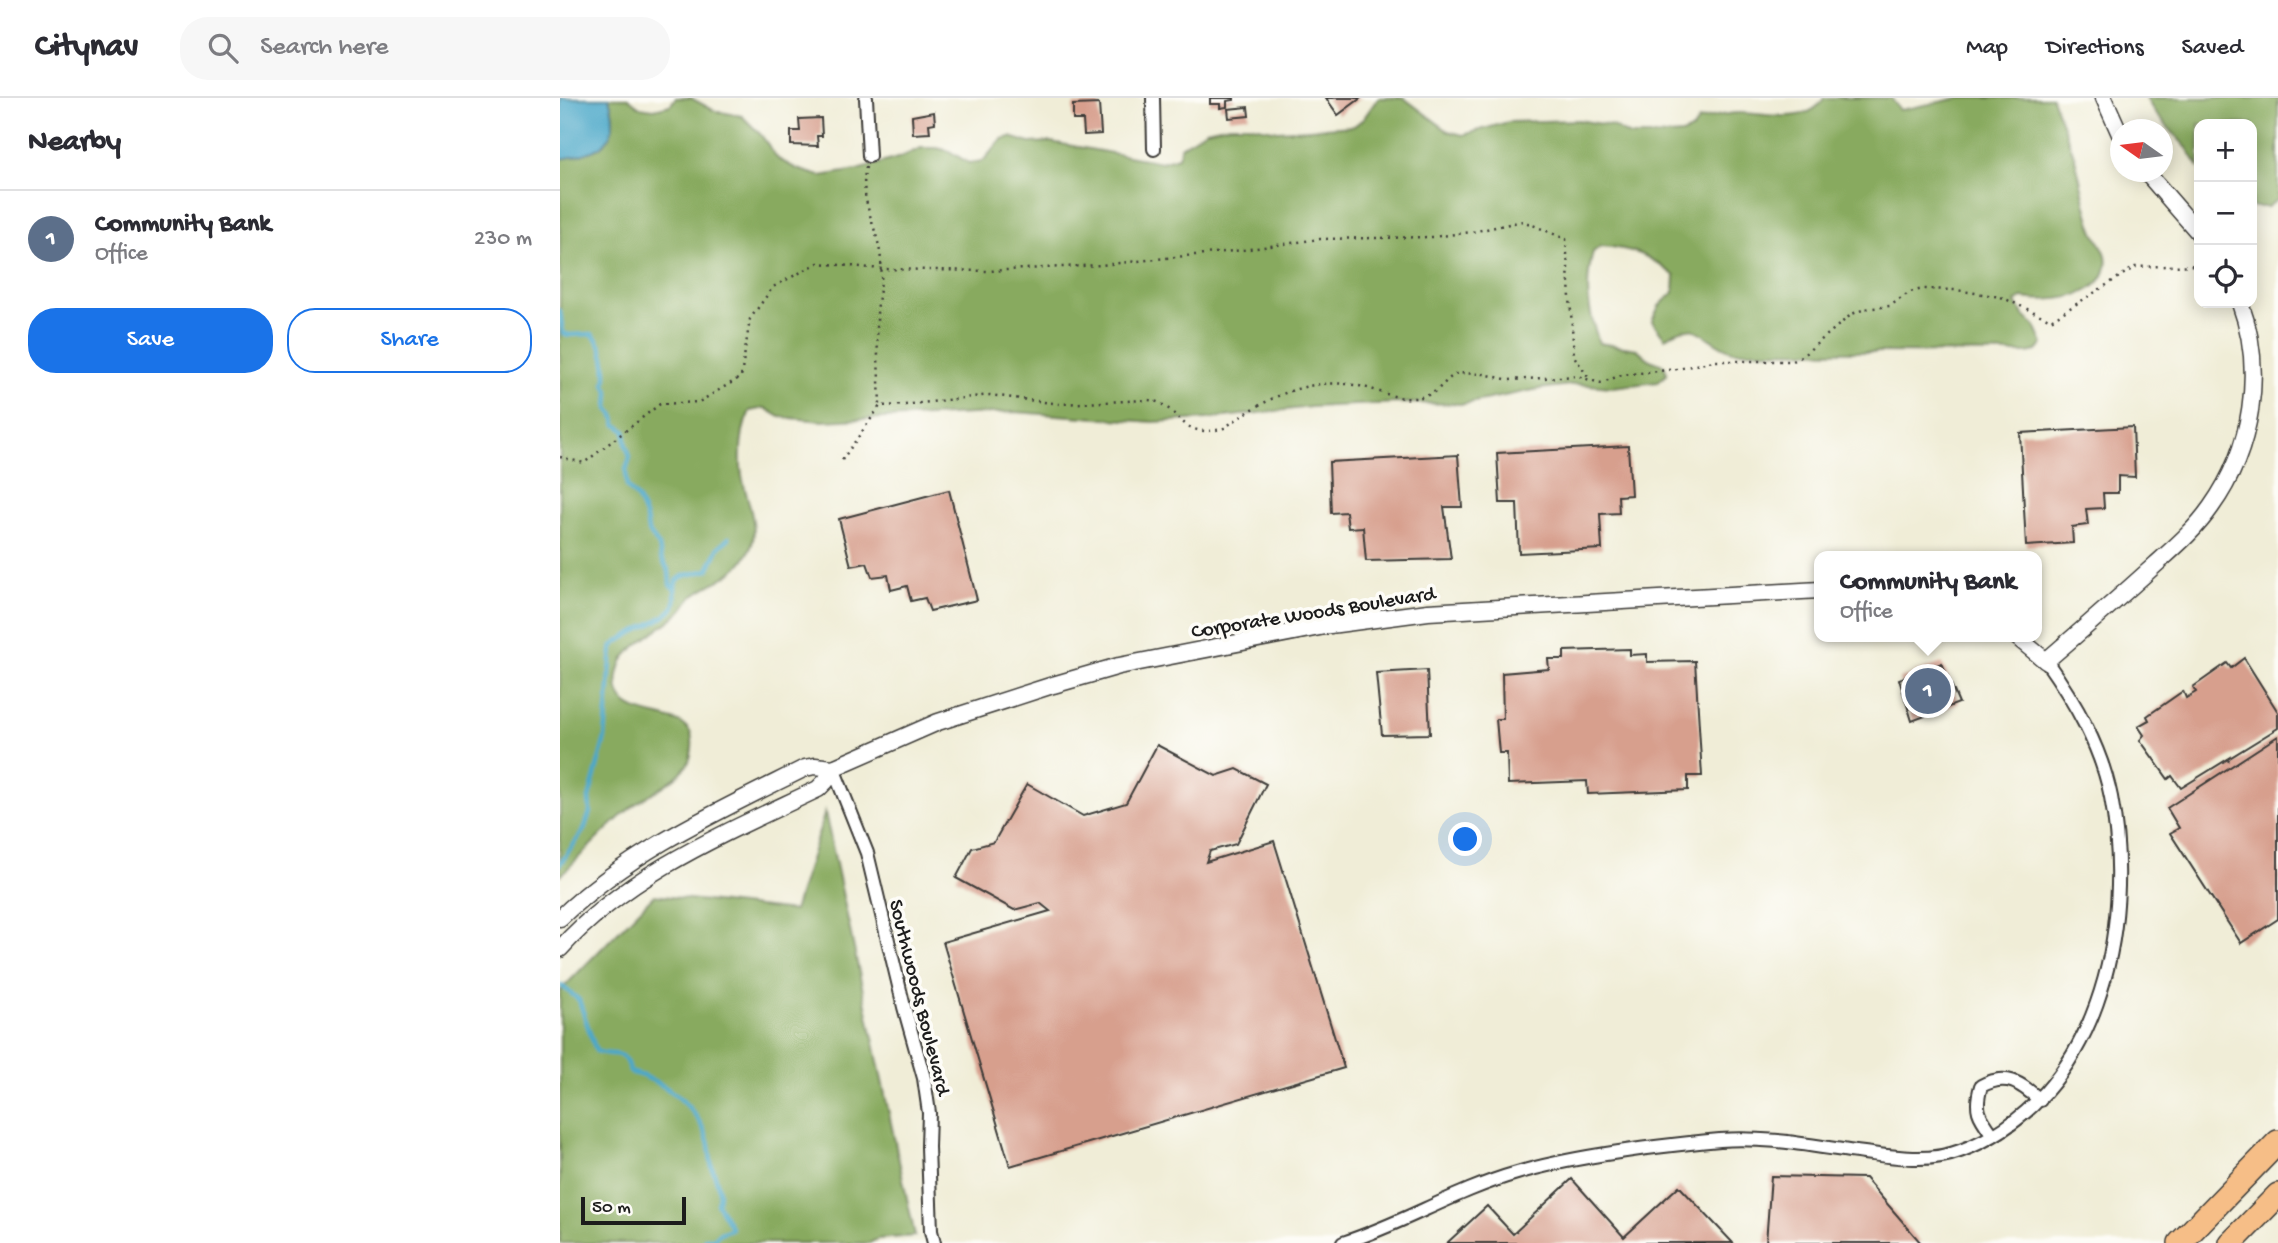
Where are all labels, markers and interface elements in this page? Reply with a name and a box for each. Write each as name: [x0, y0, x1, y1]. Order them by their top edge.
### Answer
search box: [180, 17, 670, 80]
text: Citynav: [35, 29, 138, 67]
icon: search: [204, 29, 242, 67]
text: Search here: [260, 33, 388, 64]
text: Map: [1966, 34, 2008, 63]
text: Directions: [2046, 34, 2144, 63]
text: Saved: [2182, 34, 2243, 63]
north arrow: [2110, 119, 2173, 182]
map controls: [2194, 119, 2257, 308]
button: +: [2194, 119, 2257, 182]
text: Nearby: [28, 126, 121, 161]
button: −: [2194, 182, 2257, 245]
text: Community Bank: [95, 210, 271, 241]
text: 1: [46, 226, 56, 253]
text: 230 m: [474, 226, 532, 253]
text: Office: [95, 241, 148, 268]
button: locate: [2194, 245, 2257, 308]
button: Save: [28, 308, 273, 373]
button: Share: [287, 308, 532, 373]
popup: [1814, 551, 2042, 642]
text: Community Bank: [1840, 568, 2016, 599]
street label: Corporate Woods Boulevard: [1190, 583, 1439, 646]
text: Office: [1840, 599, 1893, 626]
pin: 1: [1905, 665, 1951, 717]
your location: [1448, 822, 1482, 856]
street label: Southwoods Boulevard: [881, 897, 954, 1100]
scale bar: [581, 1194, 686, 1226]
text: 50 m: [592, 1197, 631, 1220]

